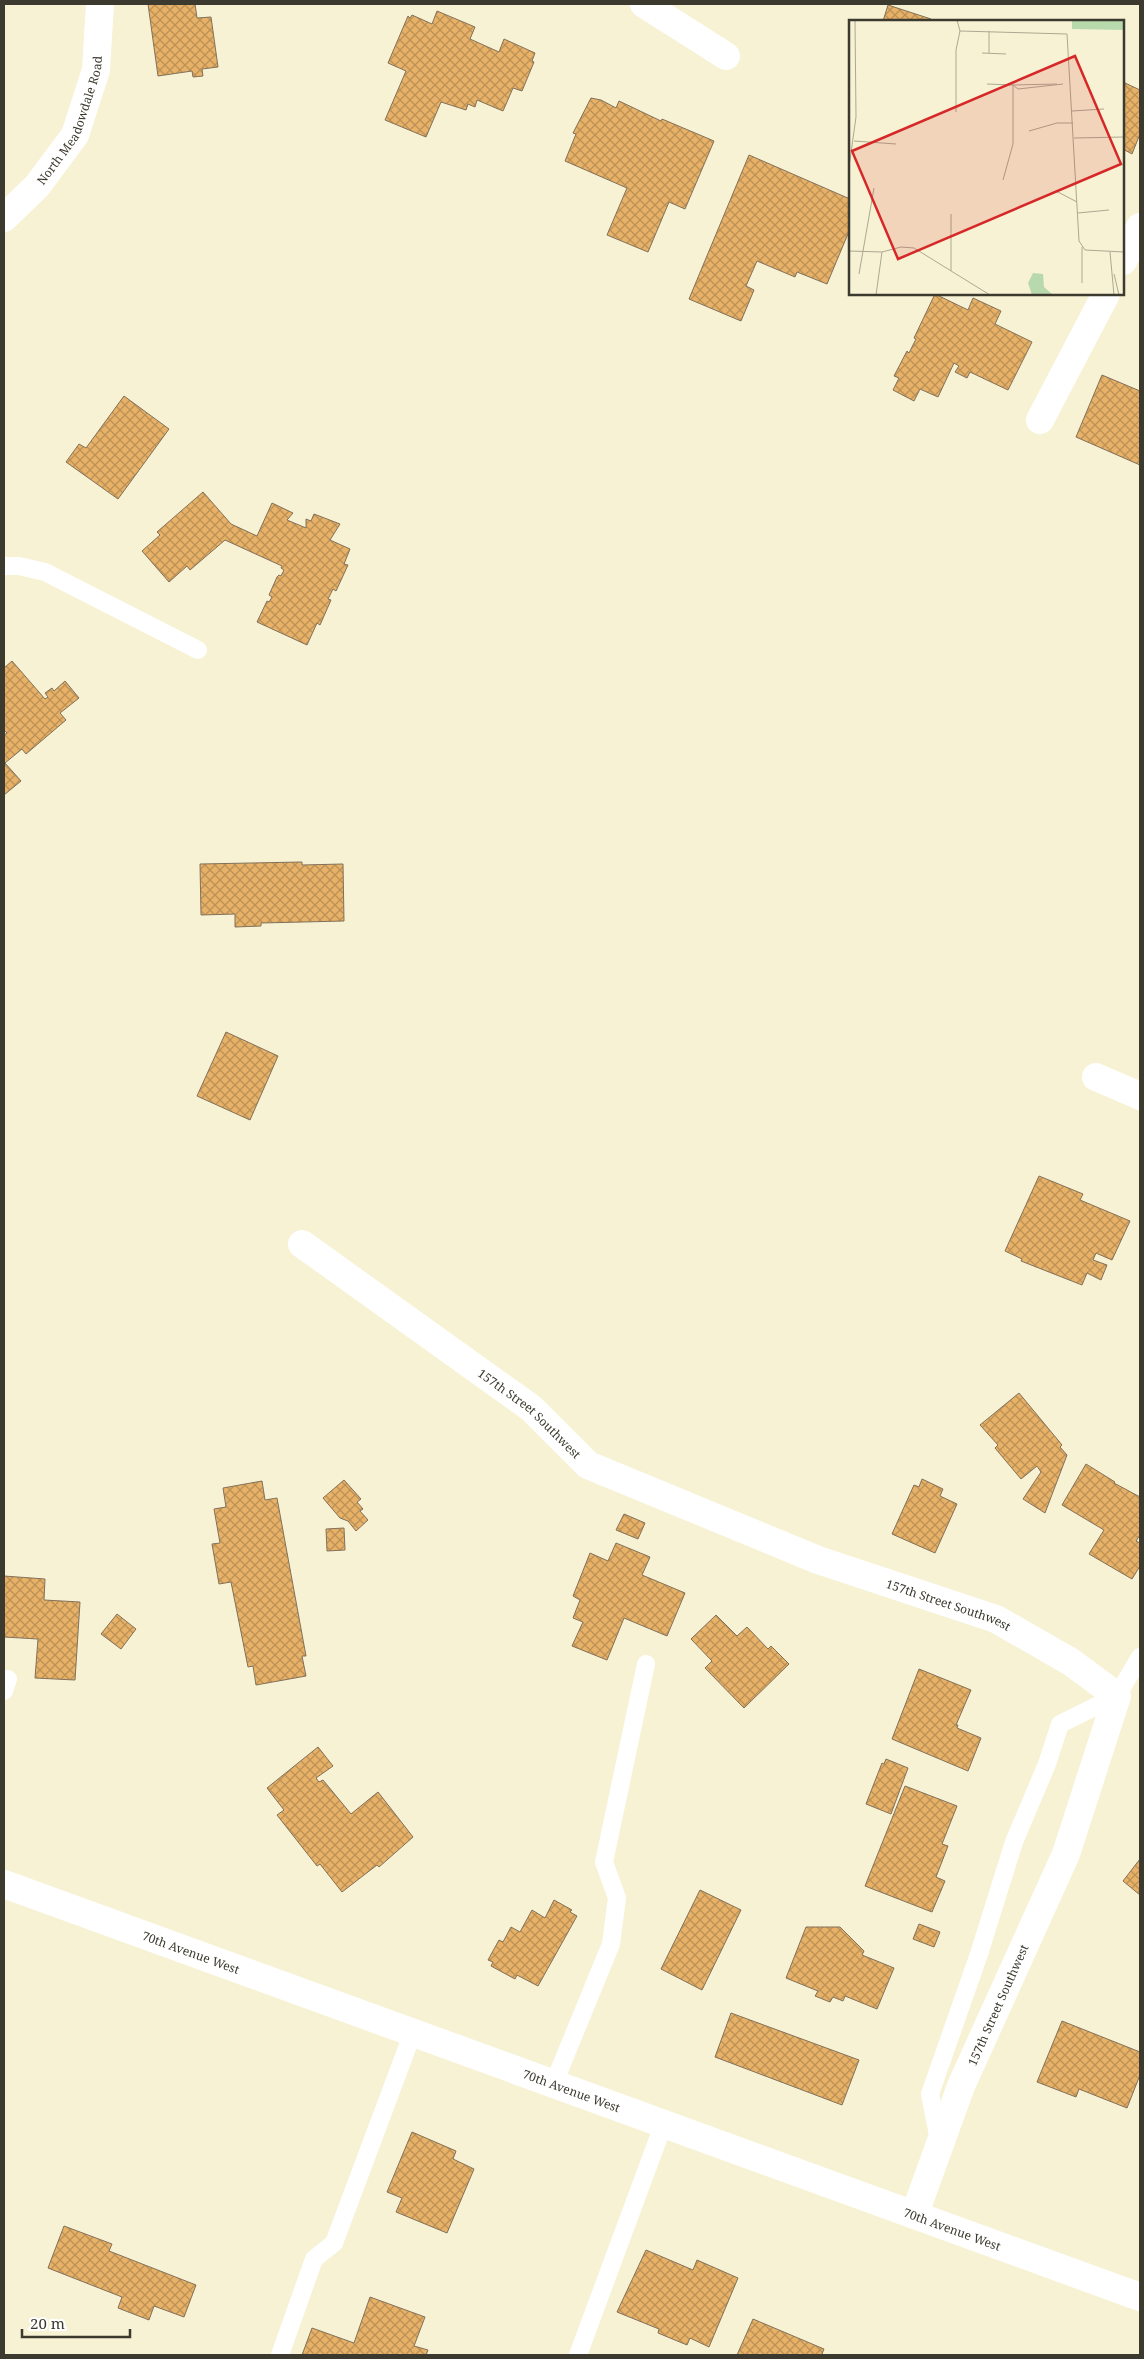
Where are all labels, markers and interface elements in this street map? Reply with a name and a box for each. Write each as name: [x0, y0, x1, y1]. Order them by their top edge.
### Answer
inset map: [849, 20, 1124, 295]
street label: North Meadowdale Road: [33, 55, 105, 188]
street label: 157th Street Southwest: [475, 1364, 585, 1462]
street label: 157th Street Southwest: [884, 1575, 1014, 1634]
street label: 70th Avenue West: [140, 1927, 242, 1977]
street label: 157th Street Southwest: [964, 1942, 1032, 2068]
street label: 70th Avenue West: [521, 2065, 623, 2116]
street label: 70th Avenue West: [901, 2203, 1003, 2254]
scale bar: [22, 2306, 130, 2338]
text: 20 m: [30, 2313, 65, 2333]

